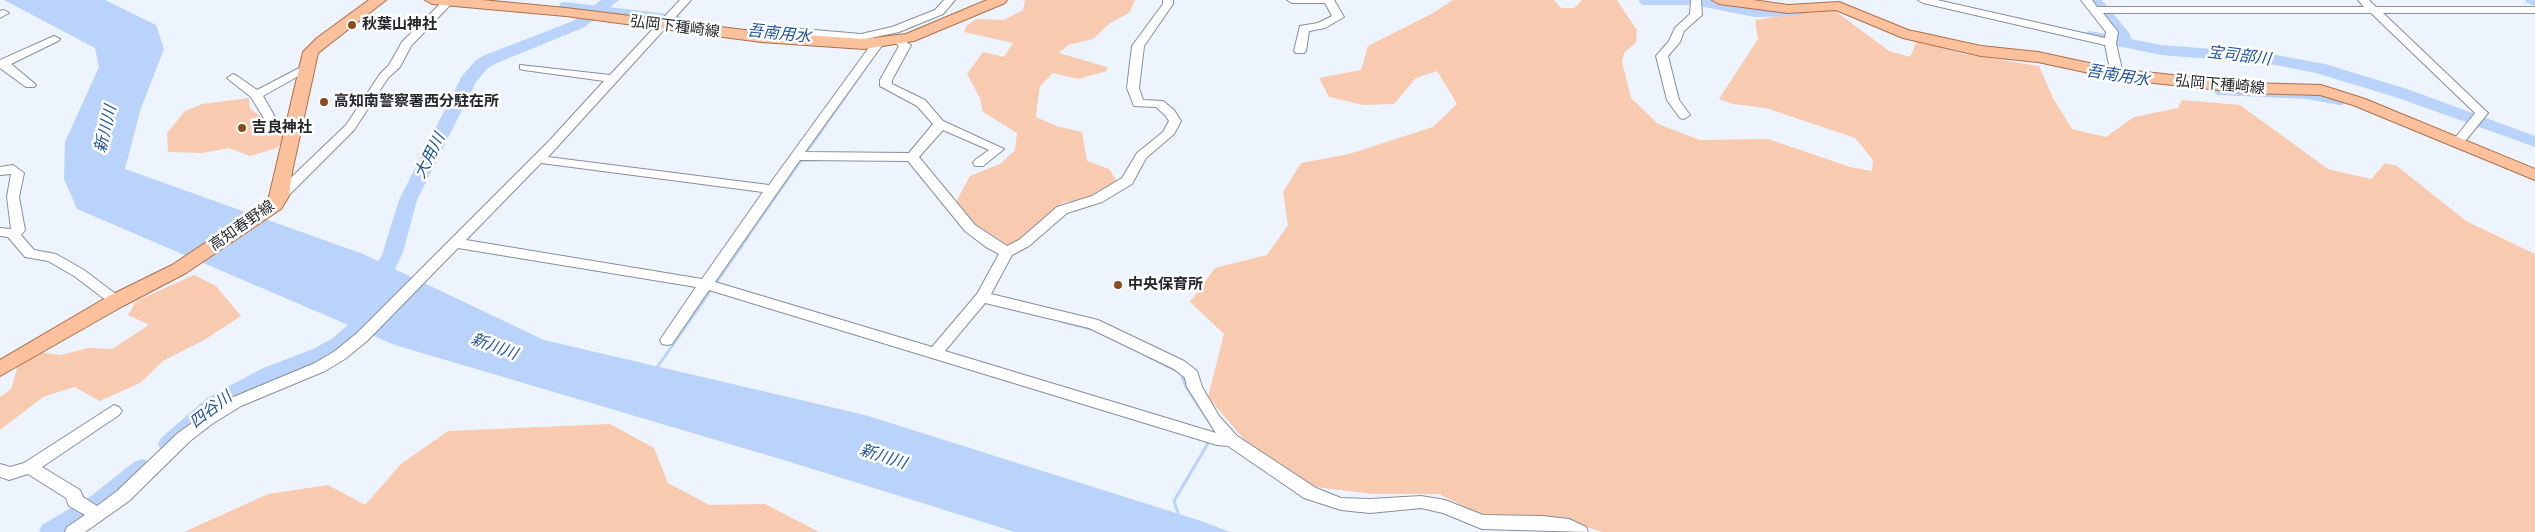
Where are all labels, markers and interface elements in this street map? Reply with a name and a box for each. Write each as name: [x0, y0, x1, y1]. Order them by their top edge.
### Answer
street label: 弘岡下種崎線: [629, 13, 721, 41]
place label: 秋葉山神社: [362, 16, 437, 34]
marker: 秋葉山神社: [346, 19, 358, 31]
water label: 吾南用水: [746, 21, 812, 47]
water label: 宝司部川: [2206, 43, 2272, 69]
water label: 吾南用水: [2085, 62, 2151, 90]
street label: 弘岡下種崎線: [2174, 72, 2266, 98]
place label: 高知南警察署西分駐在所: [334, 93, 499, 111]
marker: 高知南警察署西分駐在所: [318, 96, 330, 108]
water label: 新川川: [91, 103, 121, 155]
place label: 吉良神社: [252, 119, 312, 137]
marker: 吉良神社: [236, 122, 248, 134]
water label: 大用川: [411, 130, 449, 182]
street label: 高知春野線: [206, 197, 278, 255]
place label: 中央保育所: [1128, 276, 1203, 294]
marker: 中央保育所: [1112, 279, 1124, 291]
water label: 新川川: [468, 330, 520, 364]
water label: 四谷川: [186, 388, 236, 432]
water label: 新川川: [857, 440, 909, 474]

